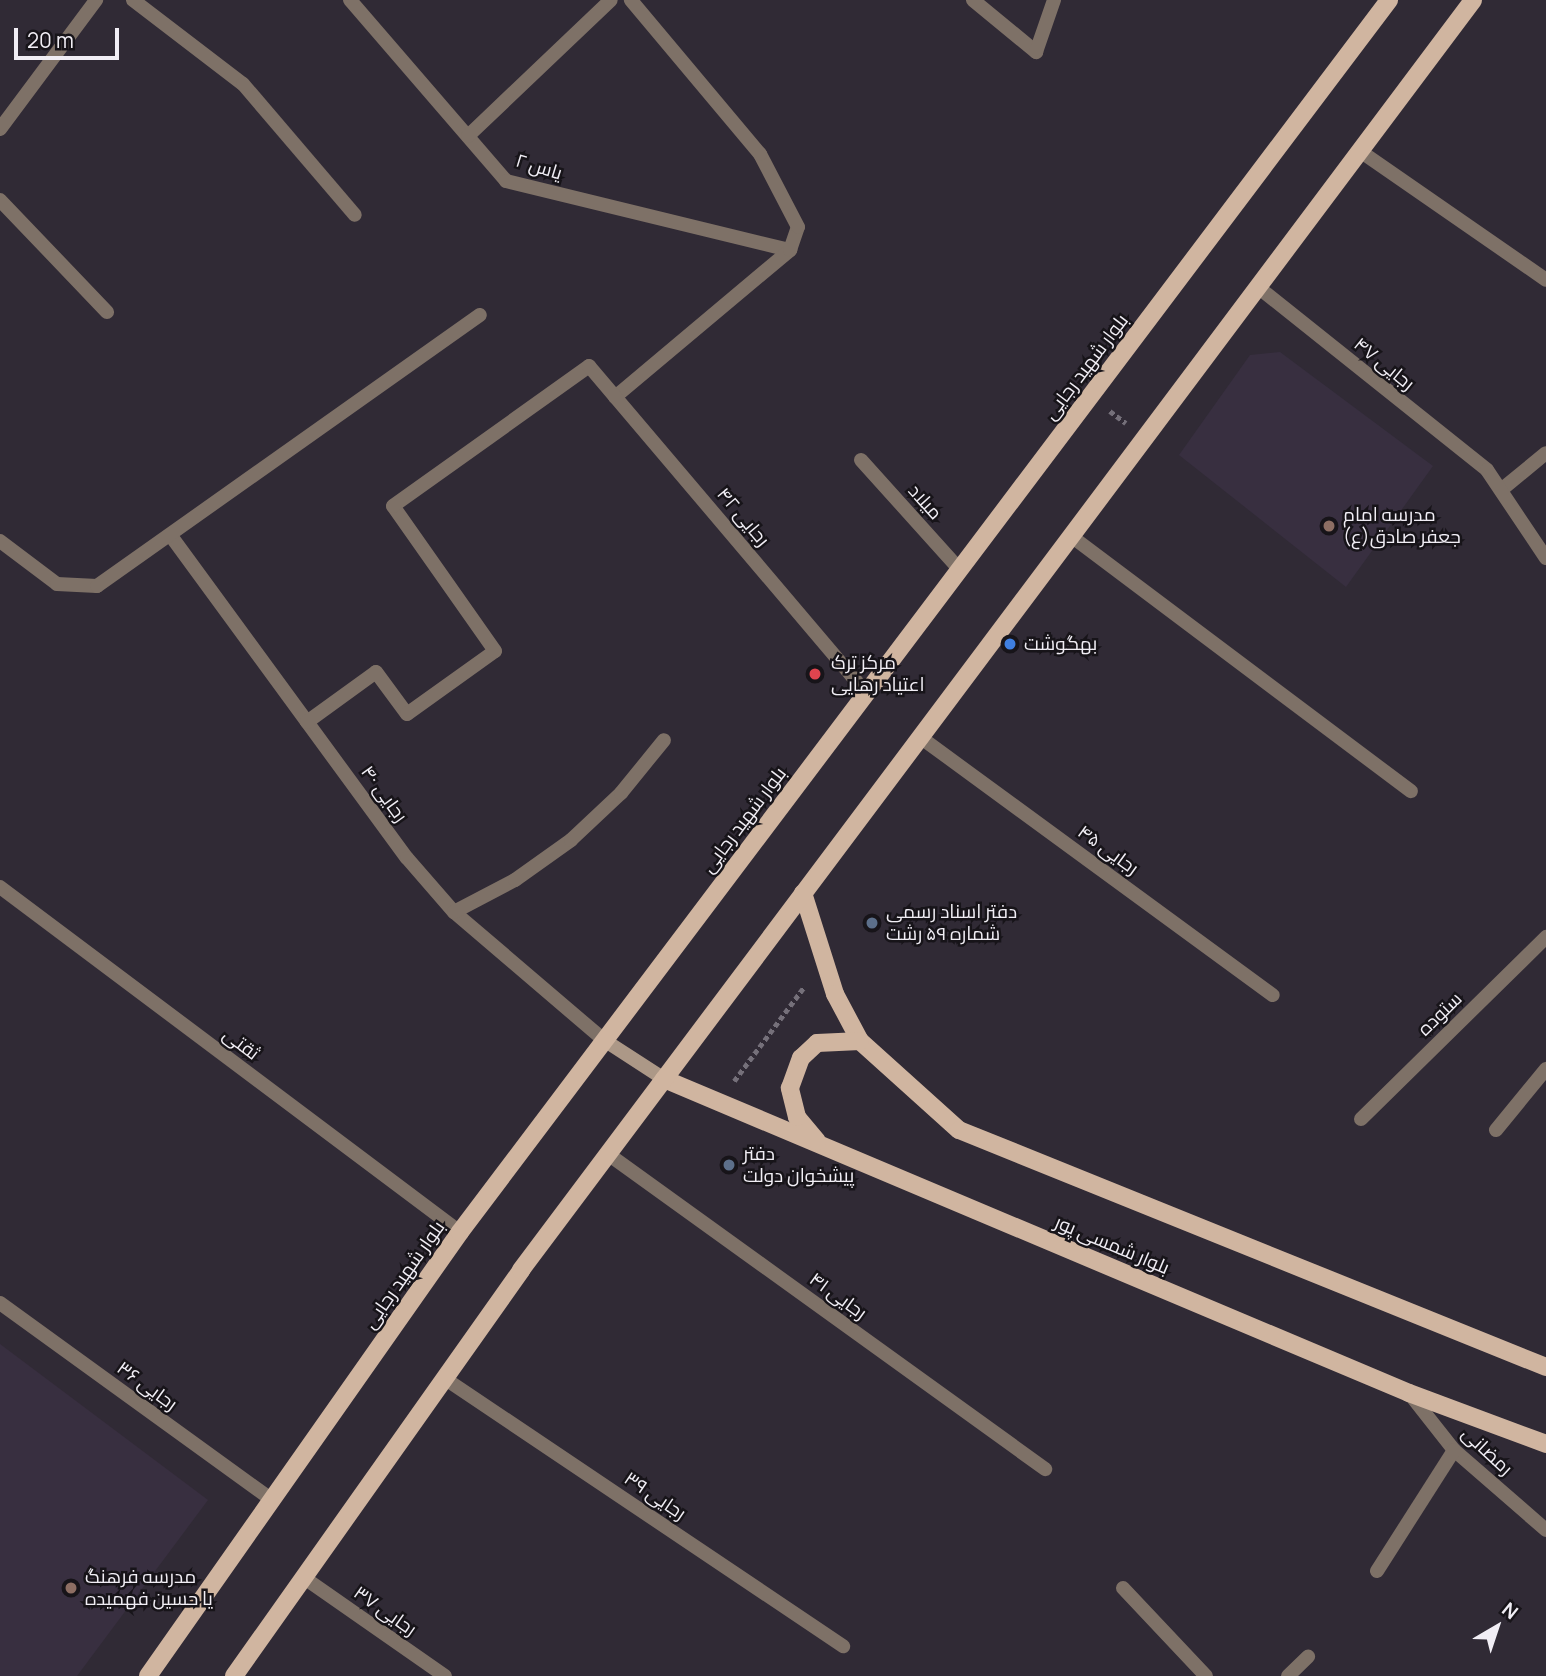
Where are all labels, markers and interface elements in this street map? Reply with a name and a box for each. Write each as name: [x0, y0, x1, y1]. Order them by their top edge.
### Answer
scale bar: [18, 14, 122, 58]
text: 20 m: [27, 26, 74, 54]
street label: یاس ۲: [513, 149, 565, 185]
street label: بلوار شهید رجایی: [1039, 310, 1133, 424]
street label: رجایی ۴۷: [1349, 333, 1419, 395]
street label: میلاد: [903, 480, 947, 524]
street label: رجایی ۴۲: [712, 483, 774, 551]
place label: مدرسه امام جعفر صادق(ع): [1343, 504, 1461, 548]
marker: مدرسه امام جعفر صادق(ع): [1321, 518, 1337, 534]
place label: بهگوشت: [1024, 633, 1097, 655]
marker: بهگوشت: [1002, 636, 1018, 652]
place label: مرکز ترک اعتیاد رهایی: [831, 652, 925, 696]
marker: مرکز ترک اعتیاد رهایی: [805, 664, 825, 684]
street label: رجایی ۴۰: [356, 761, 412, 827]
street label: بلوار شهید رجایی: [697, 763, 791, 877]
street label: رجایی ۴۵: [1073, 820, 1143, 880]
place label: دفتر اسناد رسمی شماره ۵۹ رشت: [886, 901, 1017, 945]
marker: دفتر اسناد رسمی شماره ۵۹ رشت: [864, 915, 880, 931]
street label: ستوده: [1413, 988, 1467, 1040]
street label: ثقتی: [218, 1023, 264, 1065]
place label: دفتر پیشخوان دولت: [743, 1143, 854, 1187]
marker: دفتر پیشخوان دولت: [721, 1157, 737, 1173]
street label: بلوار شمسی پور: [1051, 1211, 1173, 1279]
street label: بلوار شهید رجایی: [358, 1217, 450, 1333]
street label: رجایی ۴۱: [805, 1268, 871, 1324]
street label: رجایی ۳۶: [112, 1357, 182, 1415]
street label: رمضانی: [1457, 1422, 1517, 1480]
street label: رجایی ۳۹: [620, 1467, 690, 1525]
place label: مدرسه فرهنگ یا حسین فهمیده: [85, 1566, 213, 1610]
marker: مدرسه فرهنگ یا حسین فهمیده: [63, 1580, 79, 1596]
street label: رجایی ۳۷: [349, 1581, 421, 1641]
north arrow: [1462, 1592, 1532, 1662]
text: N: [1497, 1596, 1524, 1625]

